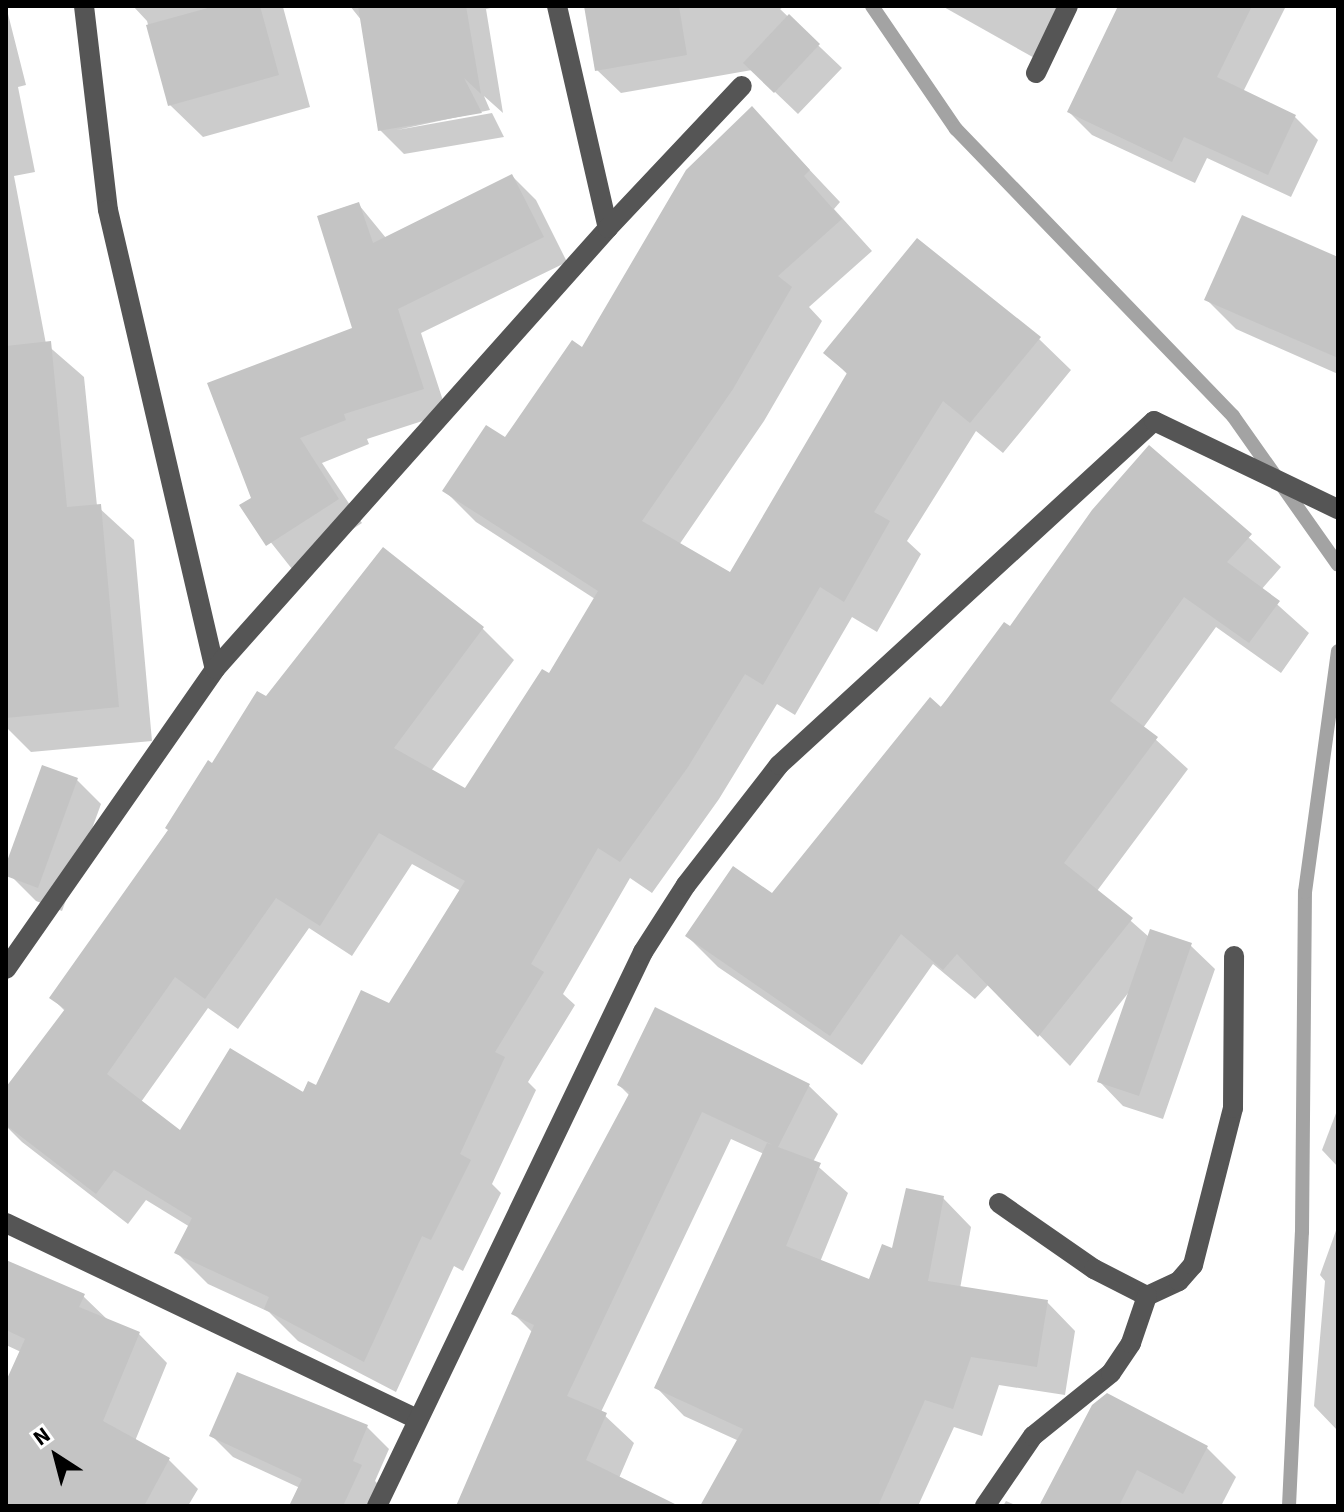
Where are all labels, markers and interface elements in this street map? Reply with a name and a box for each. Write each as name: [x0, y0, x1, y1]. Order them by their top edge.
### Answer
north arrow: [16, 1416, 96, 1496]
text: N: [27, 1419, 57, 1454]

